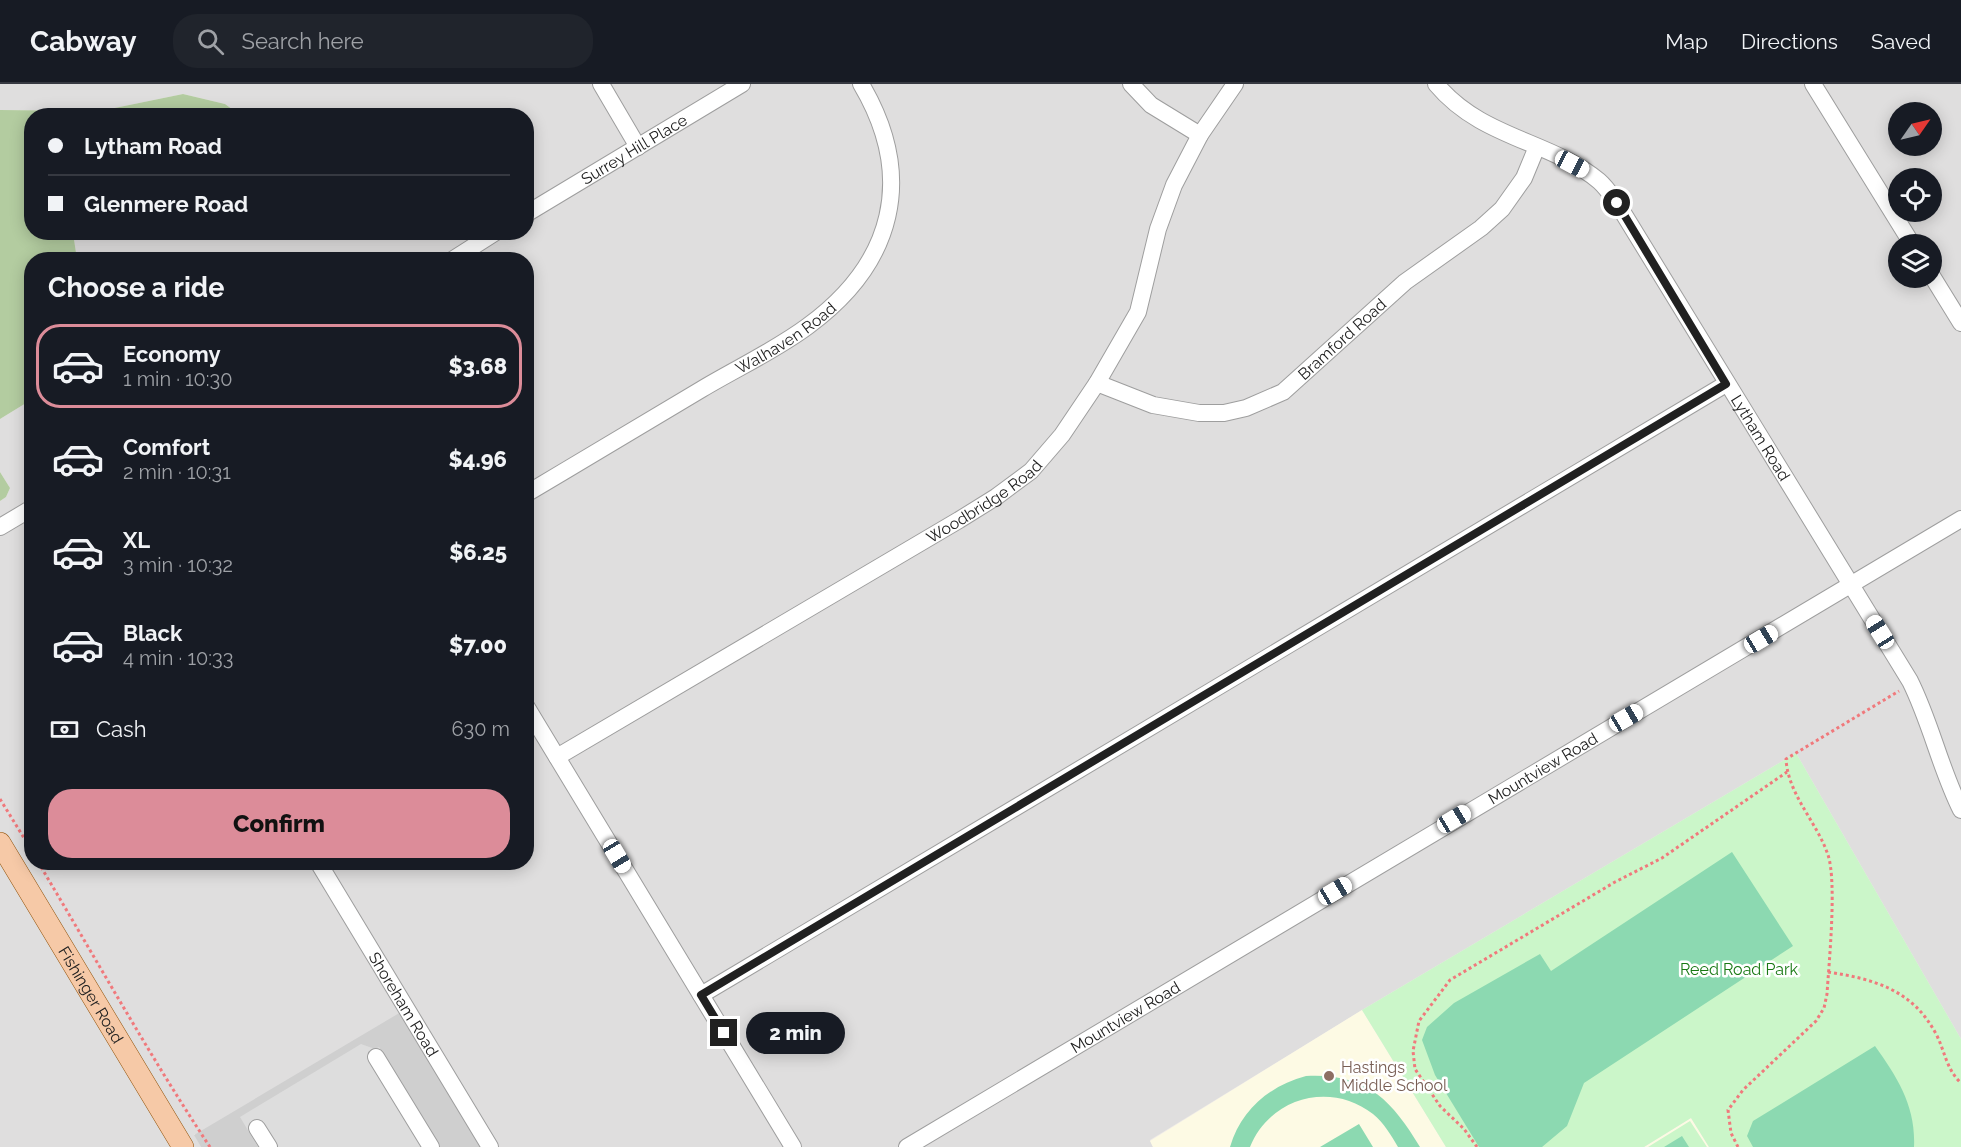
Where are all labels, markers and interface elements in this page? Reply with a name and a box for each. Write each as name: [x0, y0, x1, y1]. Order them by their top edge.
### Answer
search box: [173, 14, 593, 68]
text: Cabway: [30, 25, 137, 58]
icon: search: [194, 25, 227, 58]
text: Search here: [242, 28, 364, 54]
text: Map: [1665, 29, 1708, 54]
text: Directions: [1741, 29, 1838, 54]
text: Saved: [1871, 29, 1931, 54]
north arrow: [1888, 102, 1942, 156]
map controls: [1888, 102, 1942, 288]
street label: Surrey Hill Place: [578, 110, 691, 189]
text: Lytham Road: [84, 133, 222, 159]
car: [1552, 148, 1592, 180]
button: locate: [1888, 168, 1942, 222]
route start: [1603, 189, 1630, 216]
text: Glenmere Road: [84, 191, 248, 217]
button: layers: [1888, 234, 1942, 288]
text: Choose a ride: [48, 272, 224, 303]
street label: Bramford Road: [1294, 295, 1390, 384]
street label: Walhaven Road: [732, 298, 840, 378]
icon: car: [51, 339, 105, 393]
text: Economy: [123, 341, 221, 367]
text: $3.68: [449, 353, 507, 379]
text: 1 min · 10:30: [123, 367, 233, 391]
street label: Lytham Road: [1727, 391, 1794, 484]
icon: car: [51, 432, 105, 486]
text: Comfort: [123, 434, 210, 460]
text: $4.96: [449, 446, 507, 472]
street label: Woodbridge Road: [923, 456, 1046, 547]
text: 2 min · 10:31: [123, 460, 231, 484]
icon: car: [51, 525, 105, 579]
text: XL: [123, 527, 150, 553]
text: $6.25: [449, 539, 507, 565]
text: 3 min · 10:32: [123, 553, 233, 577]
car: [1863, 612, 1897, 652]
icon: car: [51, 618, 105, 672]
text: Black: [123, 620, 182, 646]
car: [1741, 622, 1781, 656]
text: $7.00: [449, 632, 507, 658]
text: 4 min · 10:33: [123, 646, 233, 670]
car: [1606, 701, 1646, 735]
icon: cash: [48, 713, 81, 746]
text: Cash: [96, 716, 147, 742]
text: 630 m: [452, 717, 510, 741]
street label: Mountview Road: [1485, 729, 1601, 809]
button: Confirm: [48, 789, 510, 858]
car: [1434, 802, 1474, 836]
car: [600, 836, 634, 876]
car: [1315, 874, 1355, 908]
street label: Fishinger Road: [54, 943, 127, 1047]
street label: Shoreham Road: [365, 949, 442, 1060]
park label: Reed Road Park: [1680, 960, 1799, 979]
street label: Mountview Road: [1067, 978, 1184, 1057]
callout: 2 min: [745, 1012, 844, 1054]
route end: [710, 1019, 737, 1046]
text: 2 min: [769, 1021, 822, 1045]
place label: Hastings Middle School: [1341, 1058, 1448, 1095]
marker: Hastings Middle School: [1322, 1069, 1336, 1083]

